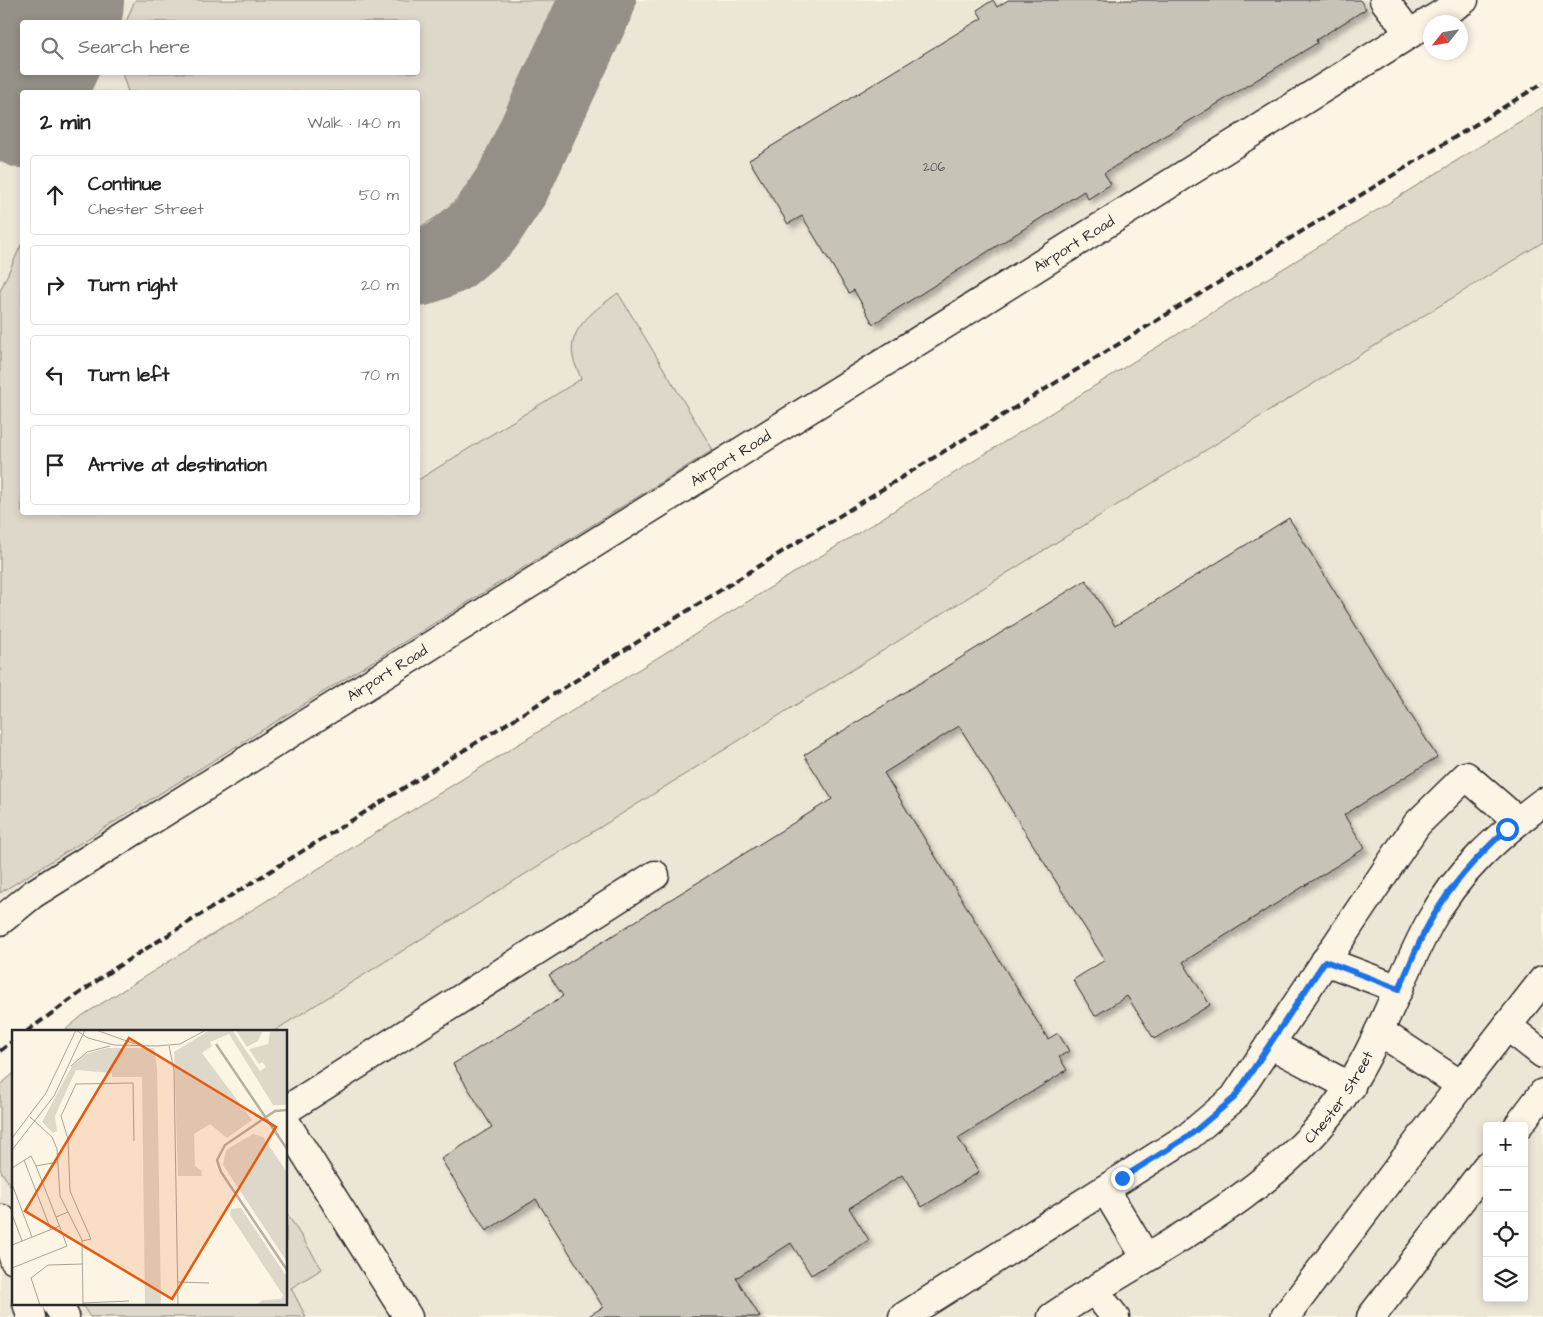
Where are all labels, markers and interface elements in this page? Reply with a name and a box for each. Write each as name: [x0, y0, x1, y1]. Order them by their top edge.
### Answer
north arrow: [1423, 15, 1468, 60]
search box: [20, 20, 420, 75]
icon: search: [38, 34, 66, 62]
text: Search here: [78, 34, 190, 61]
text: 2 min: [40, 108, 90, 137]
text: Walk · 140 m: [308, 112, 400, 134]
house number: 206: [923, 159, 945, 176]
text: Continue: [88, 171, 162, 198]
icon: ahead: [41, 181, 69, 209]
text: 50 m: [359, 184, 399, 206]
text: Chester Street: [88, 198, 204, 220]
street label: Airport Road: [1029, 210, 1119, 277]
icon: right: [41, 271, 69, 299]
text: Turn right: [88, 272, 177, 299]
text: 20 m: [361, 274, 399, 296]
icon: left: [41, 361, 69, 389]
text: Turn left: [88, 362, 169, 389]
text: 70 m: [360, 364, 399, 386]
street label: Airport Road: [686, 425, 775, 492]
icon: arrive: [41, 451, 69, 479]
text: Arrive at destination: [88, 452, 267, 479]
street label: Airport Road: [342, 639, 432, 706]
route start: [1496, 818, 1519, 841]
inset map: [12, 1030, 288, 1304]
street label: Chester Street: [1299, 1047, 1378, 1148]
map controls: [1483, 1122, 1528, 1302]
button: +: [1483, 1122, 1528, 1167]
route end: [1111, 1167, 1134, 1190]
button: −: [1483, 1167, 1528, 1212]
button: locate: [1483, 1212, 1528, 1257]
button: layers: [1483, 1257, 1528, 1302]

